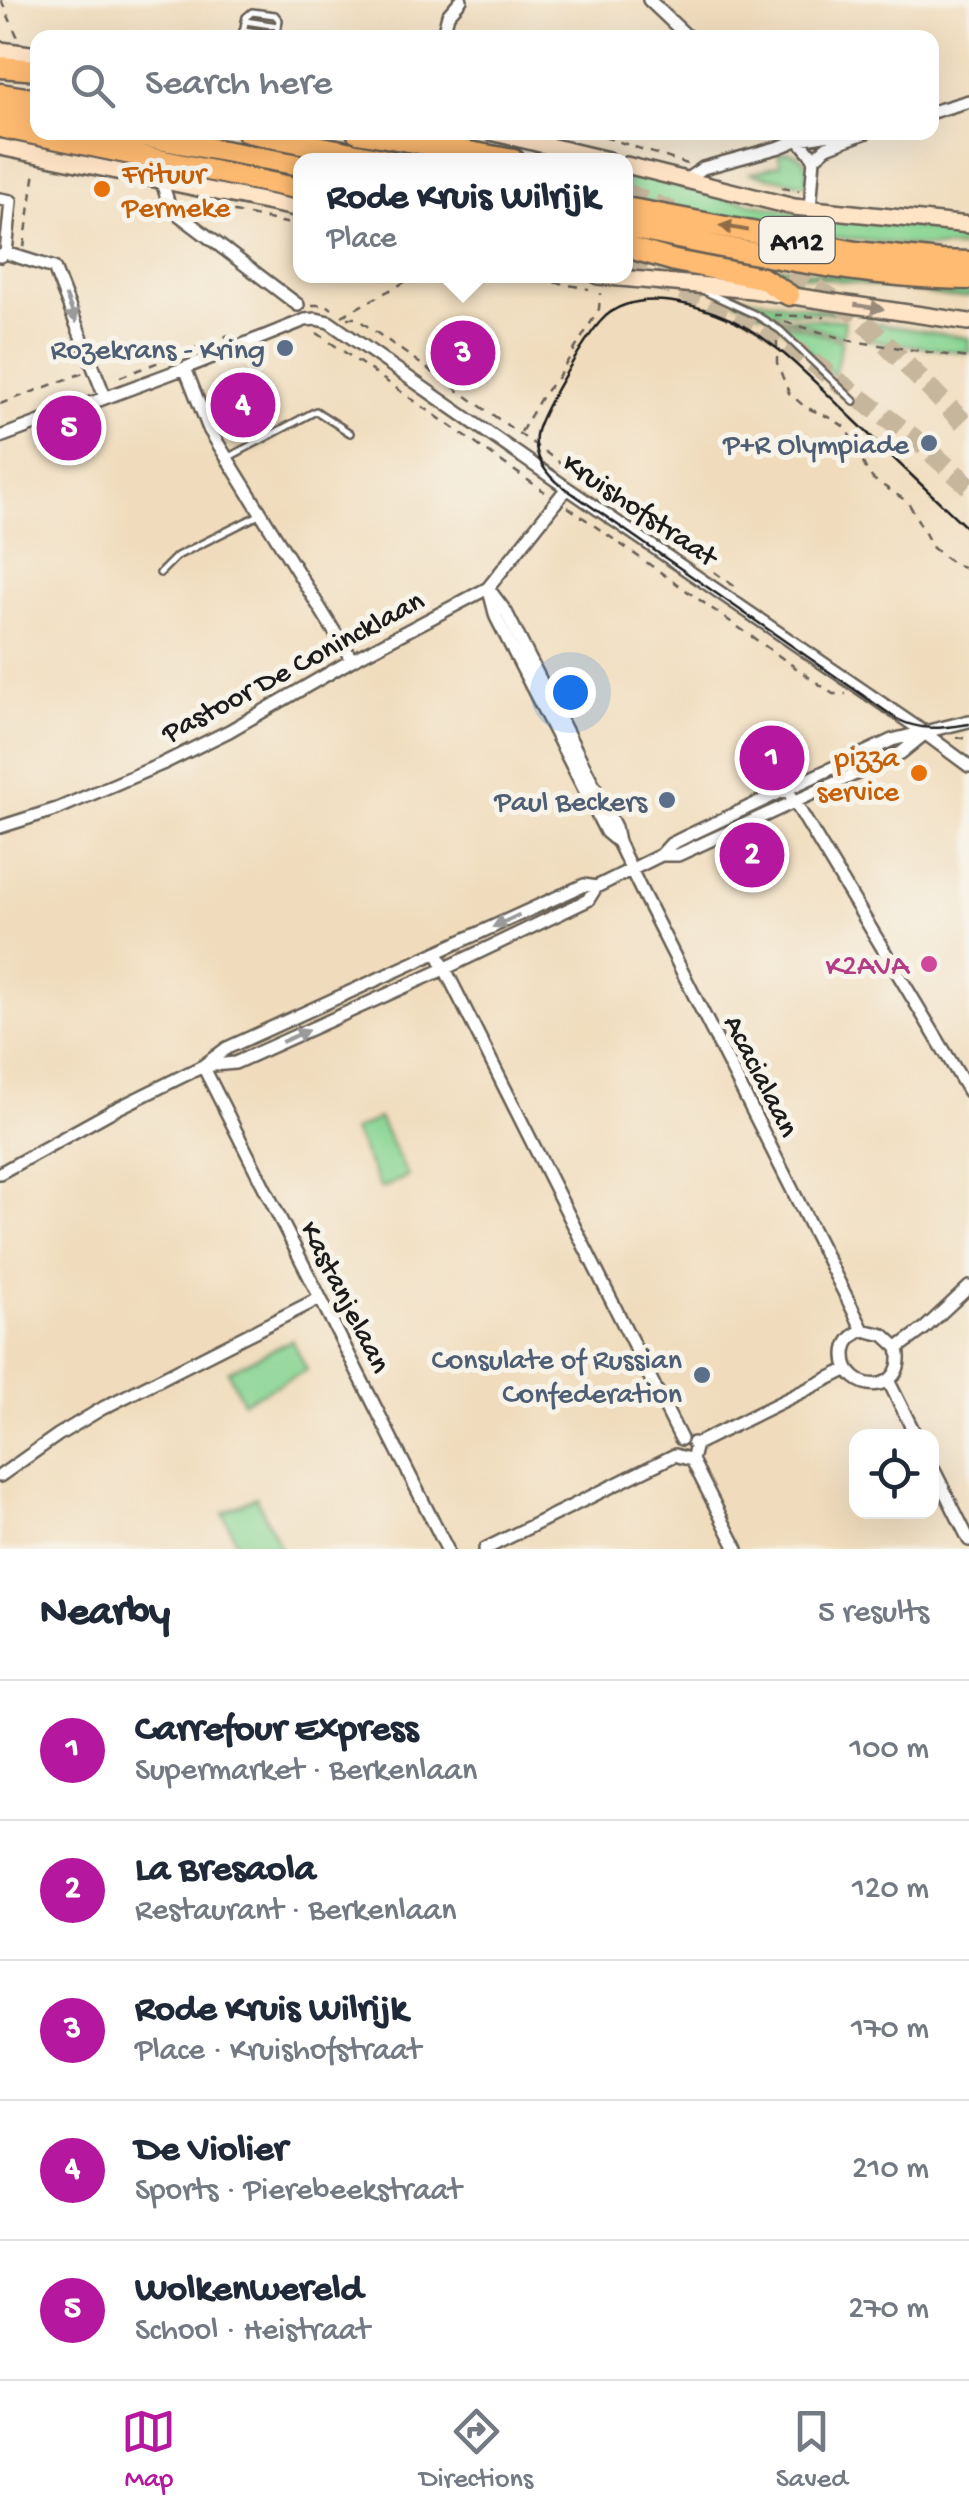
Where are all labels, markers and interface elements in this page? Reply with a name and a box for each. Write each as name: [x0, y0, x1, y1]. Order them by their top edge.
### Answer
search box: [30, 30, 939, 140]
icon: search: [65, 58, 120, 113]
text: Search here: [145, 63, 332, 107]
popup: [293, 153, 633, 283]
place label: Frituur Permeke: [121, 159, 231, 228]
text: Rode Kruis Wilrijk: [327, 177, 599, 221]
marker: Frituur Permeke: [91, 178, 113, 200]
road number: A112: [760, 217, 834, 263]
one-way arrow: [718, 220, 750, 235]
text: Place: [327, 221, 397, 259]
one-way arrow: [64, 294, 79, 324]
one-way arrow: [854, 299, 886, 315]
pin: 3: [430, 316, 496, 390]
place label: Rozekrans - Kring: [50, 335, 265, 370]
marker: Rozekrans - Kring: [274, 337, 296, 359]
pin: 4: [210, 368, 276, 442]
pin: 5: [36, 390, 102, 466]
place label: P+R Olympiade: [722, 430, 910, 465]
marker: P+R Olympiade: [918, 432, 940, 454]
street label: Kruishofstraat: [554, 447, 725, 578]
street label: Pastoor De Conincklaan: [156, 585, 431, 753]
your location: [545, 667, 596, 718]
pin: 1: [740, 720, 804, 796]
place label: pizza service: [816, 743, 900, 812]
marker: pizza service: [908, 762, 930, 784]
place label: Paul Beckers: [493, 787, 648, 822]
marker: Paul Beckers: [656, 789, 678, 811]
pin: 2: [720, 818, 784, 892]
one-way arrow: [491, 913, 521, 929]
place label: K2AVA: [826, 951, 910, 986]
marker: K2AVA: [918, 953, 940, 975]
street label: Acacialaan: [713, 1010, 805, 1144]
one-way arrow: [280, 1028, 310, 1044]
street label: Kastanjelaan: [290, 1216, 396, 1380]
place label: Consulate of Russian Confederation: [432, 1345, 682, 1414]
marker: Consulate of Russian Confederation: [691, 1364, 713, 1386]
map controls: [849, 1429, 939, 1519]
button: locate: [849, 1429, 939, 1519]
text: Nearby: [40, 1590, 170, 1639]
text: 5 results: [818, 1595, 929, 1633]
text: Carrefour Express: [135, 1709, 418, 1753]
text: 1: [66, 1731, 79, 1769]
text: 100 m: [849, 1731, 929, 1769]
text: Supermarket · Berkenlaan: [135, 1753, 477, 1791]
text: La Bresaola: [135, 1849, 316, 1893]
text: 2: [65, 1871, 80, 1909]
text: 120 m: [852, 1871, 929, 1909]
text: Restaurant · Berkenlaan: [135, 1893, 456, 1931]
text: Rode Kruis Wilrijk: [135, 1989, 408, 2033]
text: 3: [64, 2011, 81, 2049]
text: 170 m: [851, 2011, 929, 2049]
text: Place · Kruishofstraat: [135, 2033, 421, 2071]
text: De Violier: [135, 2129, 287, 2173]
text: 4: [65, 2151, 80, 2189]
text: 210 m: [852, 2151, 929, 2189]
text: Sports · Pierebeekstraat: [135, 2173, 461, 2211]
text: Wolkenwereld: [135, 2269, 363, 2313]
text: 5: [64, 2291, 81, 2329]
text: 270 m: [848, 2291, 929, 2329]
text: School · Heistraat: [135, 2313, 370, 2351]
tab: Map: [121, 2404, 176, 2497]
tab: Directions: [419, 2404, 533, 2497]
tab: Saved: [776, 2404, 848, 2497]

